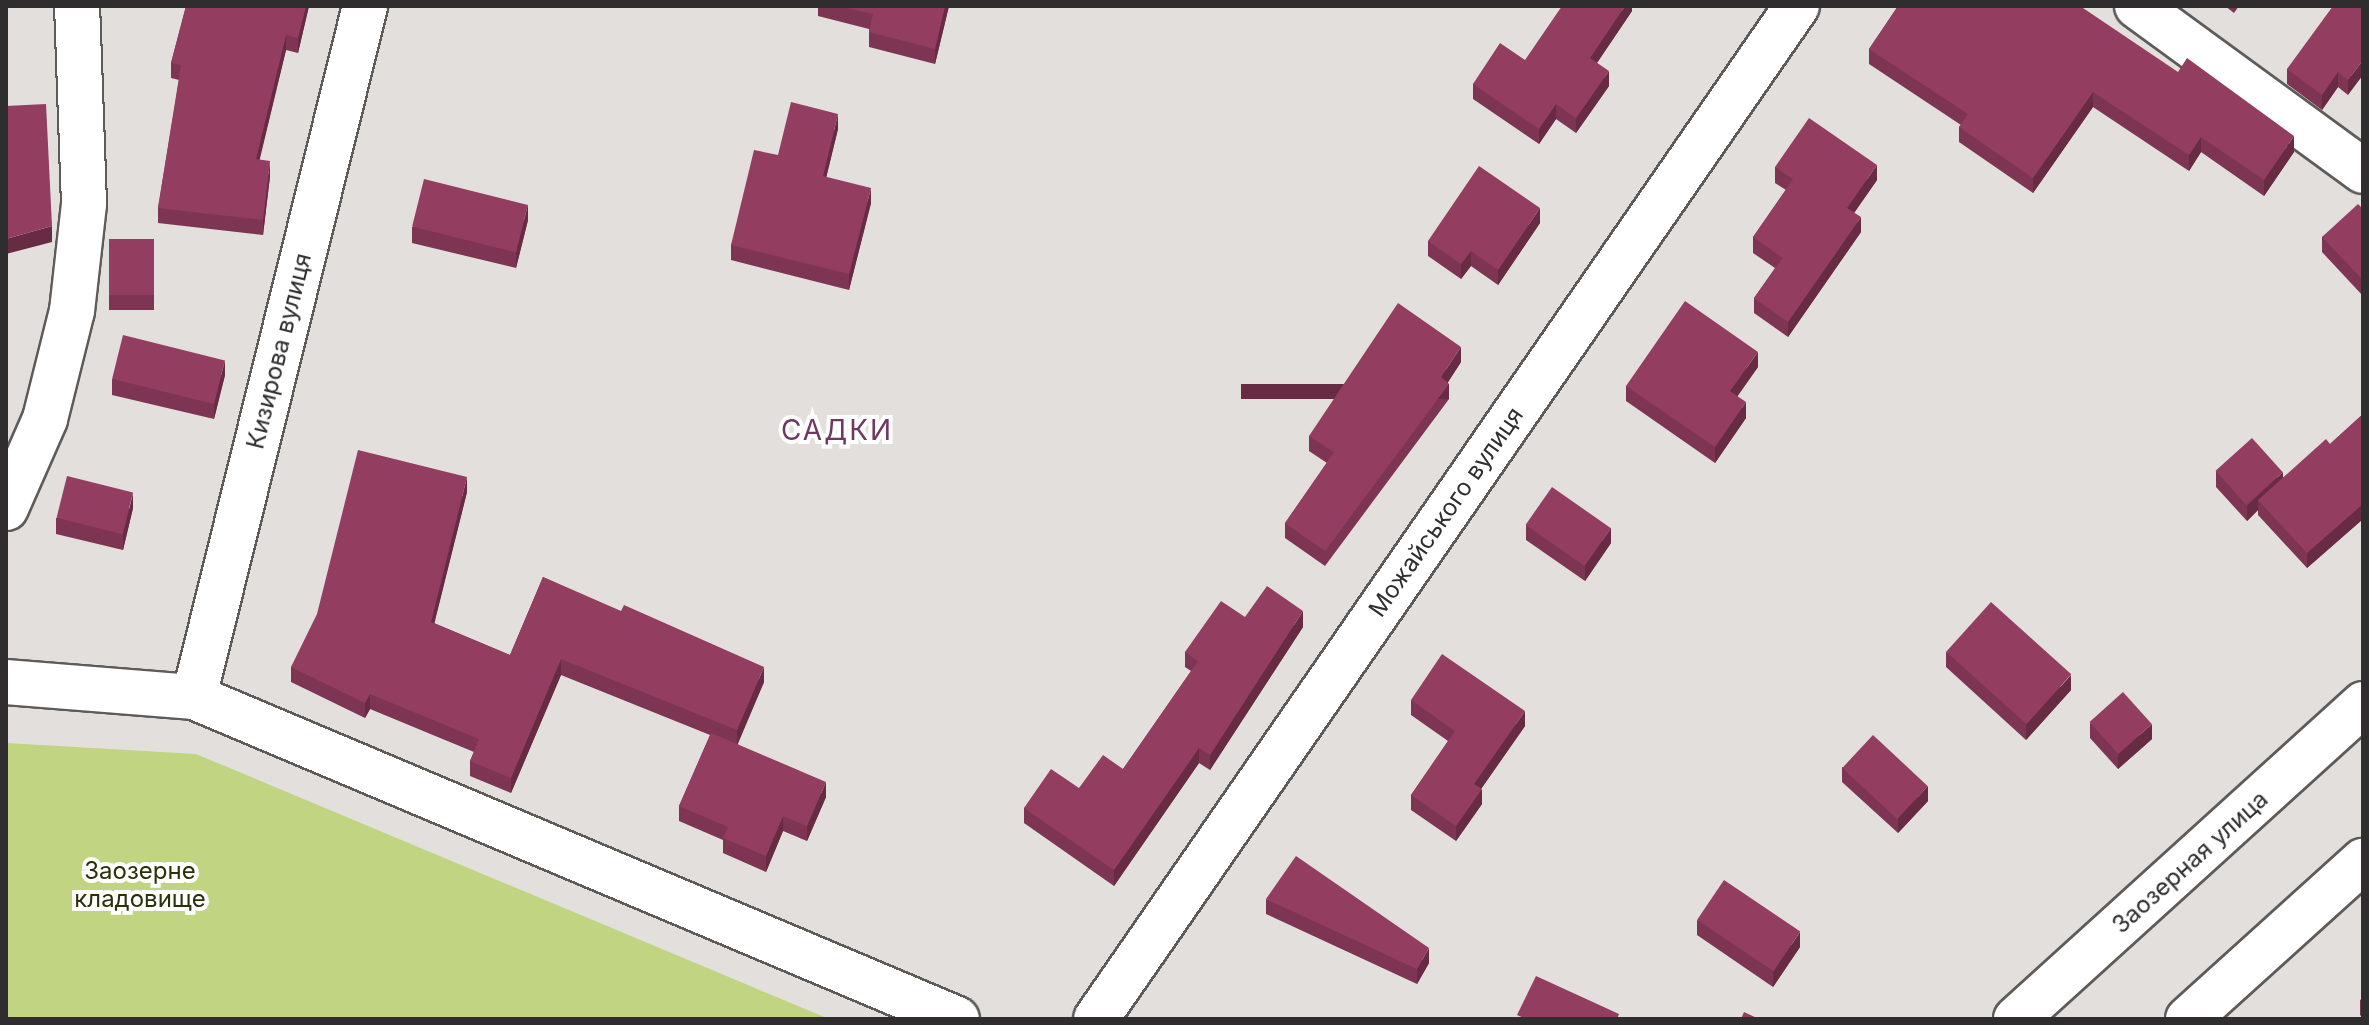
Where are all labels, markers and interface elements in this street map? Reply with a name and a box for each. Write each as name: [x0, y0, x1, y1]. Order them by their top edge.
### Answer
street label: Кизирова вулиця: [241, 250, 317, 452]
street label: Можайського вулиця: [1363, 402, 1529, 622]
district label: САДКИ: [781, 413, 893, 447]
street label: Заозерная улица: [2106, 785, 2274, 939]
park label: Заозерне кладовище: [74, 857, 206, 913]

